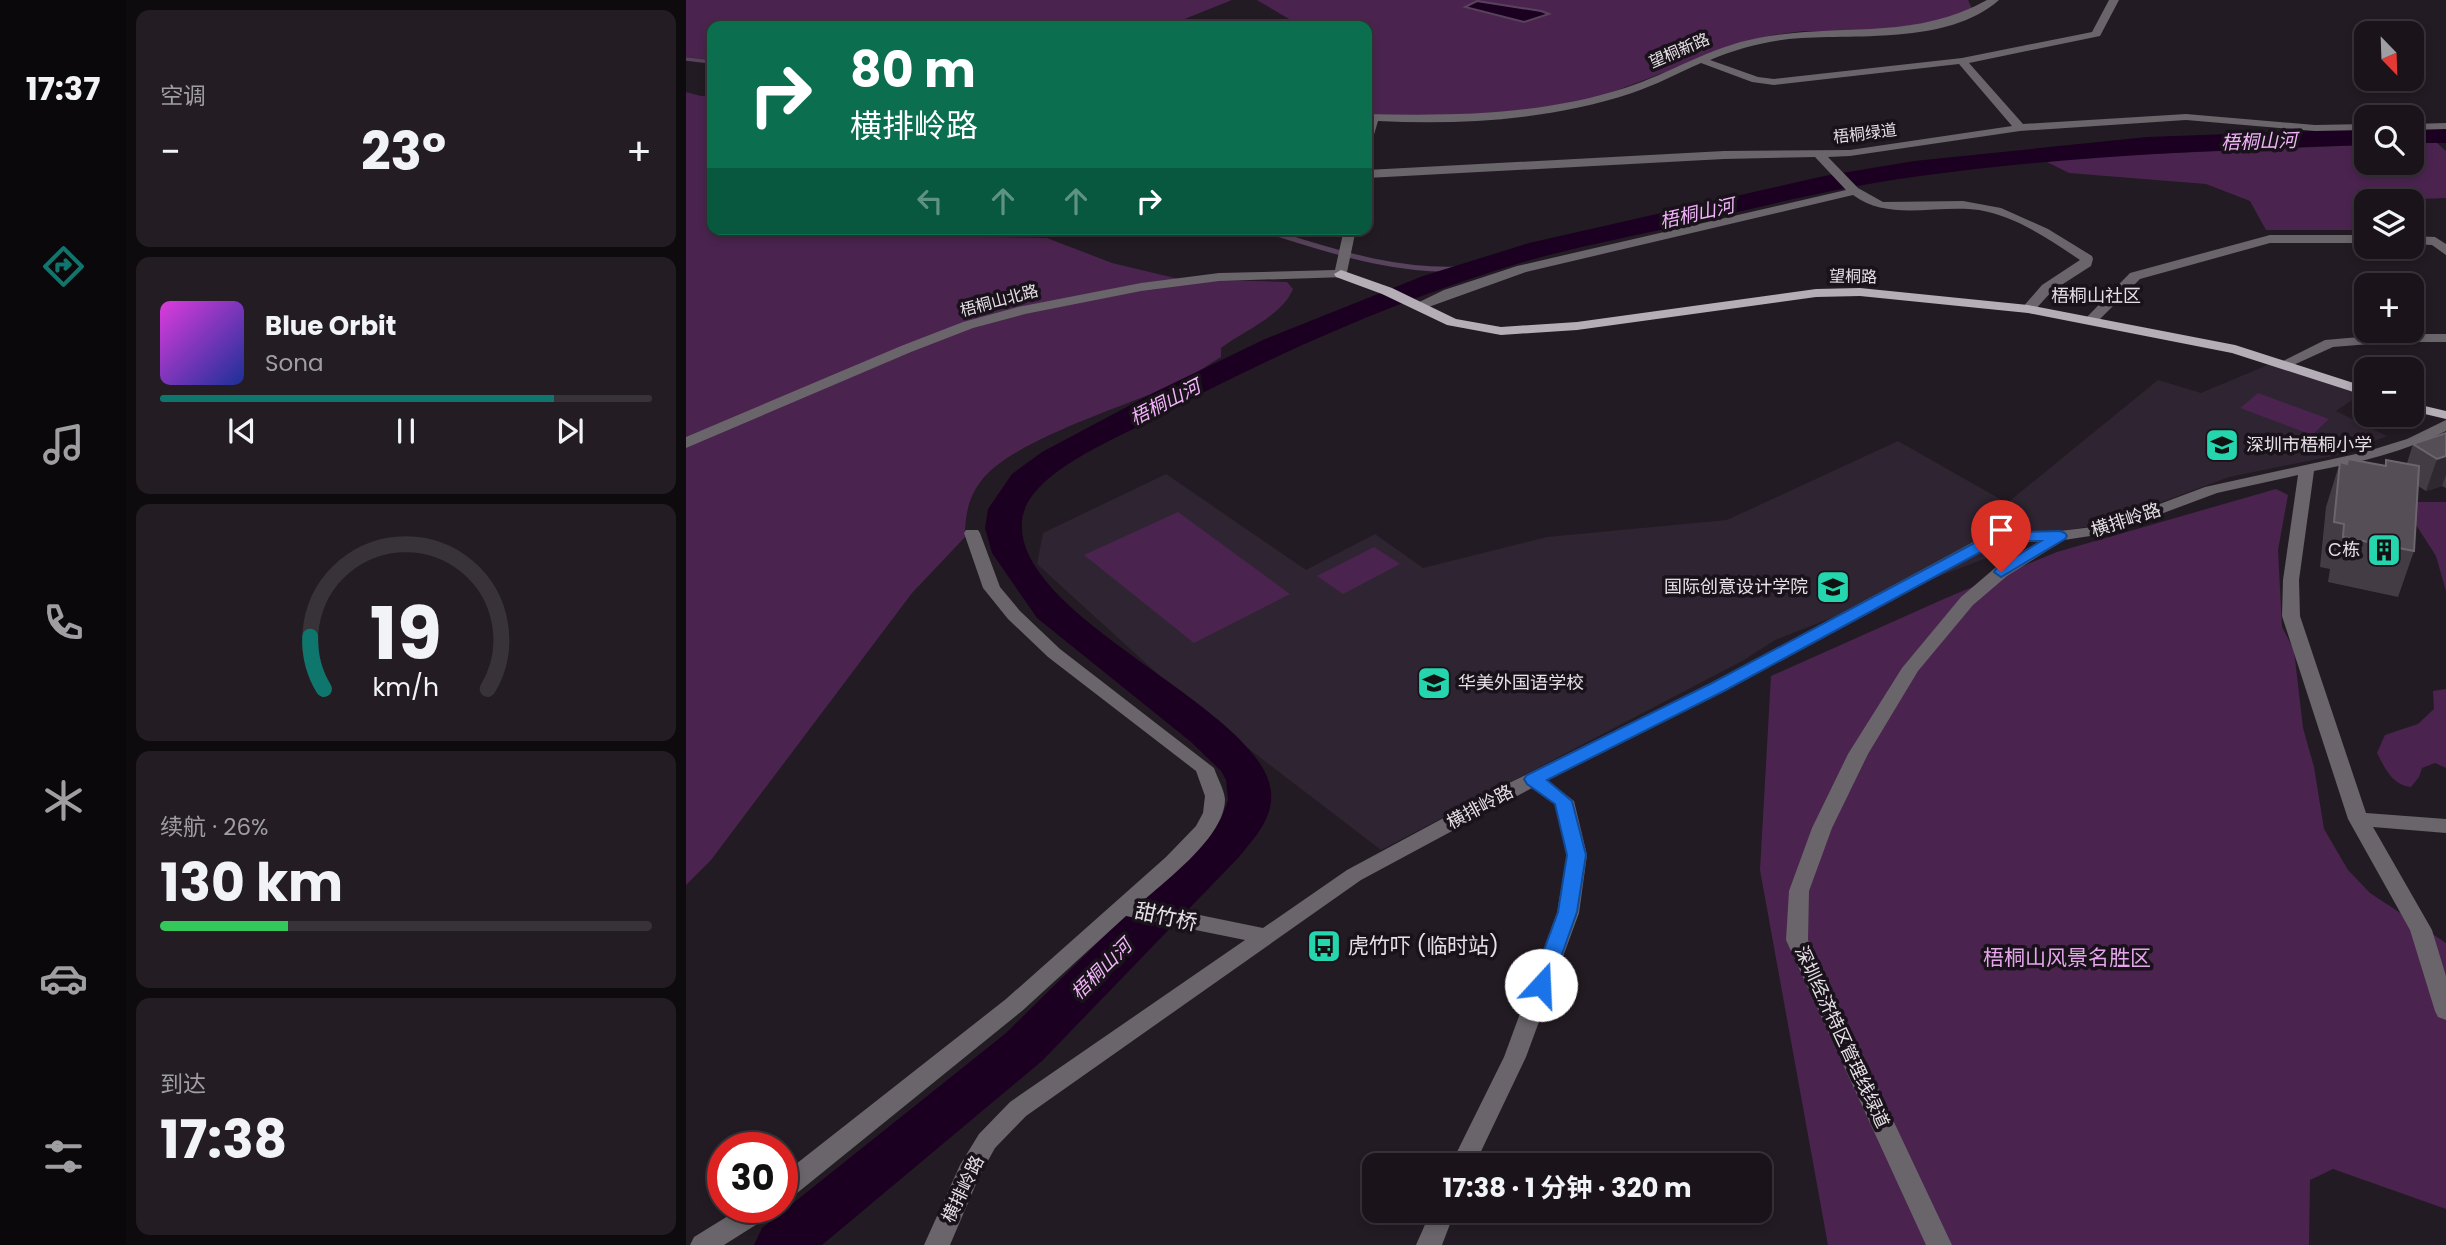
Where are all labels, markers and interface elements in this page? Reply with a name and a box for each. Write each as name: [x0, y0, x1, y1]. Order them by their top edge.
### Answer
north arrow: [2354, 21, 2424, 91]
map controls: [2354, 21, 2424, 427]
street label: 望桐新路: [1645, 27, 1713, 74]
text: 80 m: [850, 36, 976, 104]
icon: right: [735, 49, 826, 140]
text: 17:37: [26, 66, 100, 111]
text: 空调: [160, 80, 206, 112]
text: 横排岭路: [850, 103, 978, 148]
button: search: [2354, 105, 2424, 175]
text: 23°: [361, 115, 446, 188]
street label: 梧桐绿道: [1832, 118, 1898, 149]
text: −: [160, 125, 181, 178]
text: +: [626, 125, 652, 178]
water label: 梧桐山河: [2221, 127, 2301, 156]
icon: left: [911, 182, 949, 220]
icon: ahead: [984, 182, 1022, 220]
icon: ahead: [1057, 182, 1095, 220]
icon: right: [1130, 182, 1168, 220]
button: layers: [2354, 189, 2424, 259]
water label: 梧桐山河: [1657, 191, 1741, 235]
icon: directions: [39, 242, 88, 291]
street label: 望桐路: [1829, 265, 1877, 288]
button: +: [2354, 273, 2424, 343]
street label: 梧桐山北路: [958, 279, 1041, 322]
district label: 梧桐山社区: [2051, 283, 2141, 308]
text: Blue Orbit: [265, 308, 396, 344]
text: Sona: [265, 347, 324, 379]
button: −: [2354, 357, 2424, 427]
water label: 梧桐山河: [1125, 371, 1209, 432]
icon: previous: [223, 412, 261, 450]
icon: pause: [387, 412, 425, 450]
icon: next: [551, 412, 589, 450]
icon: music: [39, 420, 88, 469]
school or university icon: 深圳市梧桐小学: [2203, 426, 2241, 464]
place label: 深圳市梧桐小学: [2246, 432, 2372, 457]
street label: 横排岭路: [2088, 497, 2164, 543]
pin: [1971, 500, 2031, 572]
icon: arrive: [1982, 511, 2020, 549]
building icon: C栋: [2365, 531, 2403, 569]
place label: C栋: [2328, 537, 2360, 562]
school or university icon: 国际创意设计学院: [1814, 568, 1852, 606]
place label: 国际创意设计学院: [1664, 574, 1808, 599]
text: 19: [370, 583, 442, 684]
icon: phone: [39, 598, 88, 647]
school or university icon: 华美外国语学校: [1415, 664, 1453, 702]
text: km/h: [373, 669, 439, 704]
place label: 华美外国语学校: [1458, 670, 1584, 695]
icon: climate: [39, 776, 88, 825]
street label: 横排岭路: [1442, 779, 1517, 834]
text: 续航 · 26%: [160, 811, 268, 843]
text: 130 km: [160, 846, 343, 919]
street label: 甜竹桥: [1132, 896, 1200, 937]
bus stop icon: 虎竹吓 (临时站): [1305, 927, 1343, 965]
water label: 梧桐山河: [1065, 930, 1141, 1006]
place label: 虎竹吓 (临时站): [1348, 931, 1499, 960]
street label: 深圳经济特区管理线绿道: [1789, 942, 1896, 1132]
park label: 梧桐山风景名胜区: [1983, 943, 2151, 972]
position arrow: [1504, 948, 1578, 1022]
icon: car: [39, 954, 88, 1003]
text: 到达: [160, 1068, 206, 1100]
text: 17:38: [160, 1103, 287, 1176]
icon: filters: [39, 1132, 88, 1181]
speed limit sign: 30: [707, 1132, 798, 1223]
street label: 横排岭路: [936, 1151, 990, 1227]
text: 17:38 · 1 分钟 · 320 m: [1442, 1170, 1692, 1206]

